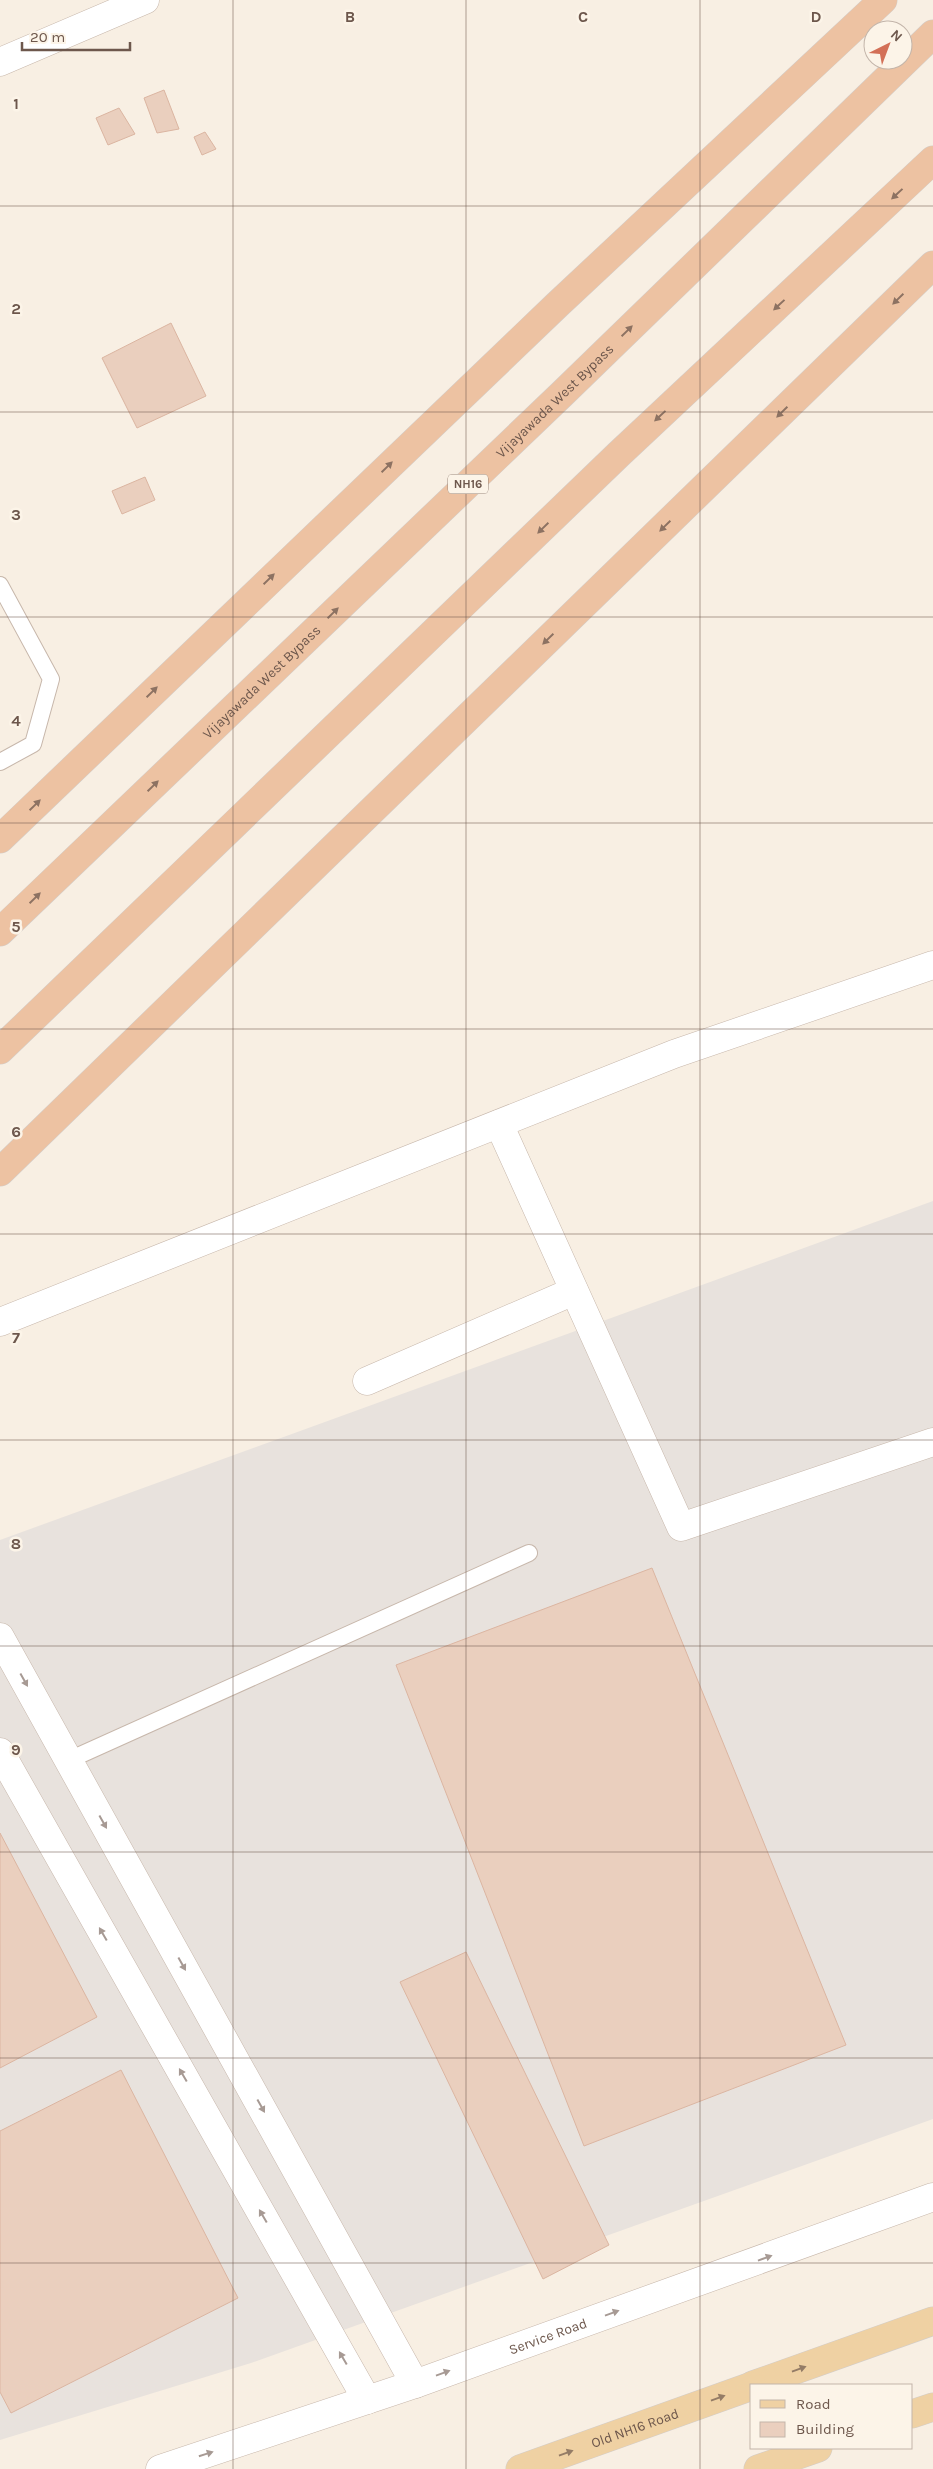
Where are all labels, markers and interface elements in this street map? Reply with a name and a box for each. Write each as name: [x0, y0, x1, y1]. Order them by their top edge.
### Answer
text: B: [345, 7, 355, 26]
text: C: [578, 7, 588, 26]
text: D: [811, 7, 822, 26]
scale bar: [22, 20, 130, 52]
north arrow: [863, 20, 913, 70]
text: N: [887, 26, 906, 45]
text: 20 m: [30, 28, 65, 46]
text: 1: [13, 94, 19, 113]
one-way arrow: [892, 188, 904, 200]
one-way arrow: [892, 293, 904, 305]
text: 2: [11, 299, 21, 318]
one-way arrow: [773, 299, 785, 311]
one-way arrow: [621, 325, 633, 337]
street label: Vijayawada West Bypass: [492, 340, 617, 461]
one-way arrow: [776, 406, 788, 418]
one-way arrow: [655, 410, 667, 422]
one-way arrow: [381, 461, 393, 473]
road number: NH16: [448, 474, 488, 494]
text: 3: [11, 505, 21, 524]
one-way arrow: [659, 519, 671, 531]
one-way arrow: [537, 522, 549, 534]
one-way arrow: [263, 574, 275, 586]
one-way arrow: [327, 607, 339, 619]
street label: Vijayawada West Bypass: [199, 621, 324, 742]
one-way arrow: [543, 633, 555, 645]
one-way arrow: [146, 686, 158, 698]
text: 4: [11, 711, 21, 730]
one-way arrow: [146, 780, 158, 792]
one-way arrow: [29, 799, 41, 811]
one-way arrow: [29, 892, 41, 904]
text: 5: [11, 917, 21, 936]
text: 6: [11, 1122, 21, 1141]
text: 7: [12, 1328, 20, 1347]
text: 8: [11, 1534, 21, 1553]
one-way arrow: [20, 1672, 28, 1687]
text: 9: [11, 1740, 21, 1759]
one-way arrow: [99, 1814, 107, 1829]
one-way arrow: [98, 1927, 107, 1940]
one-way arrow: [178, 1957, 186, 1971]
one-way arrow: [179, 2068, 187, 2082]
one-way arrow: [256, 2099, 265, 2113]
one-way arrow: [259, 2209, 267, 2224]
one-way arrow: [758, 2254, 773, 2262]
one-way arrow: [605, 2309, 620, 2317]
street label: Service Road: [506, 2314, 589, 2358]
one-way arrow: [339, 2350, 347, 2365]
one-way arrow: [792, 2365, 807, 2373]
one-way arrow: [435, 2369, 450, 2376]
legend: [750, 2384, 913, 2449]
one-way arrow: [711, 2394, 726, 2401]
text: Road: [796, 2395, 831, 2413]
street label: Old NH16 Road: [589, 2404, 681, 2451]
text: Building: [796, 2420, 854, 2438]
one-way arrow: [558, 2448, 573, 2456]
one-way arrow: [199, 2449, 214, 2457]

